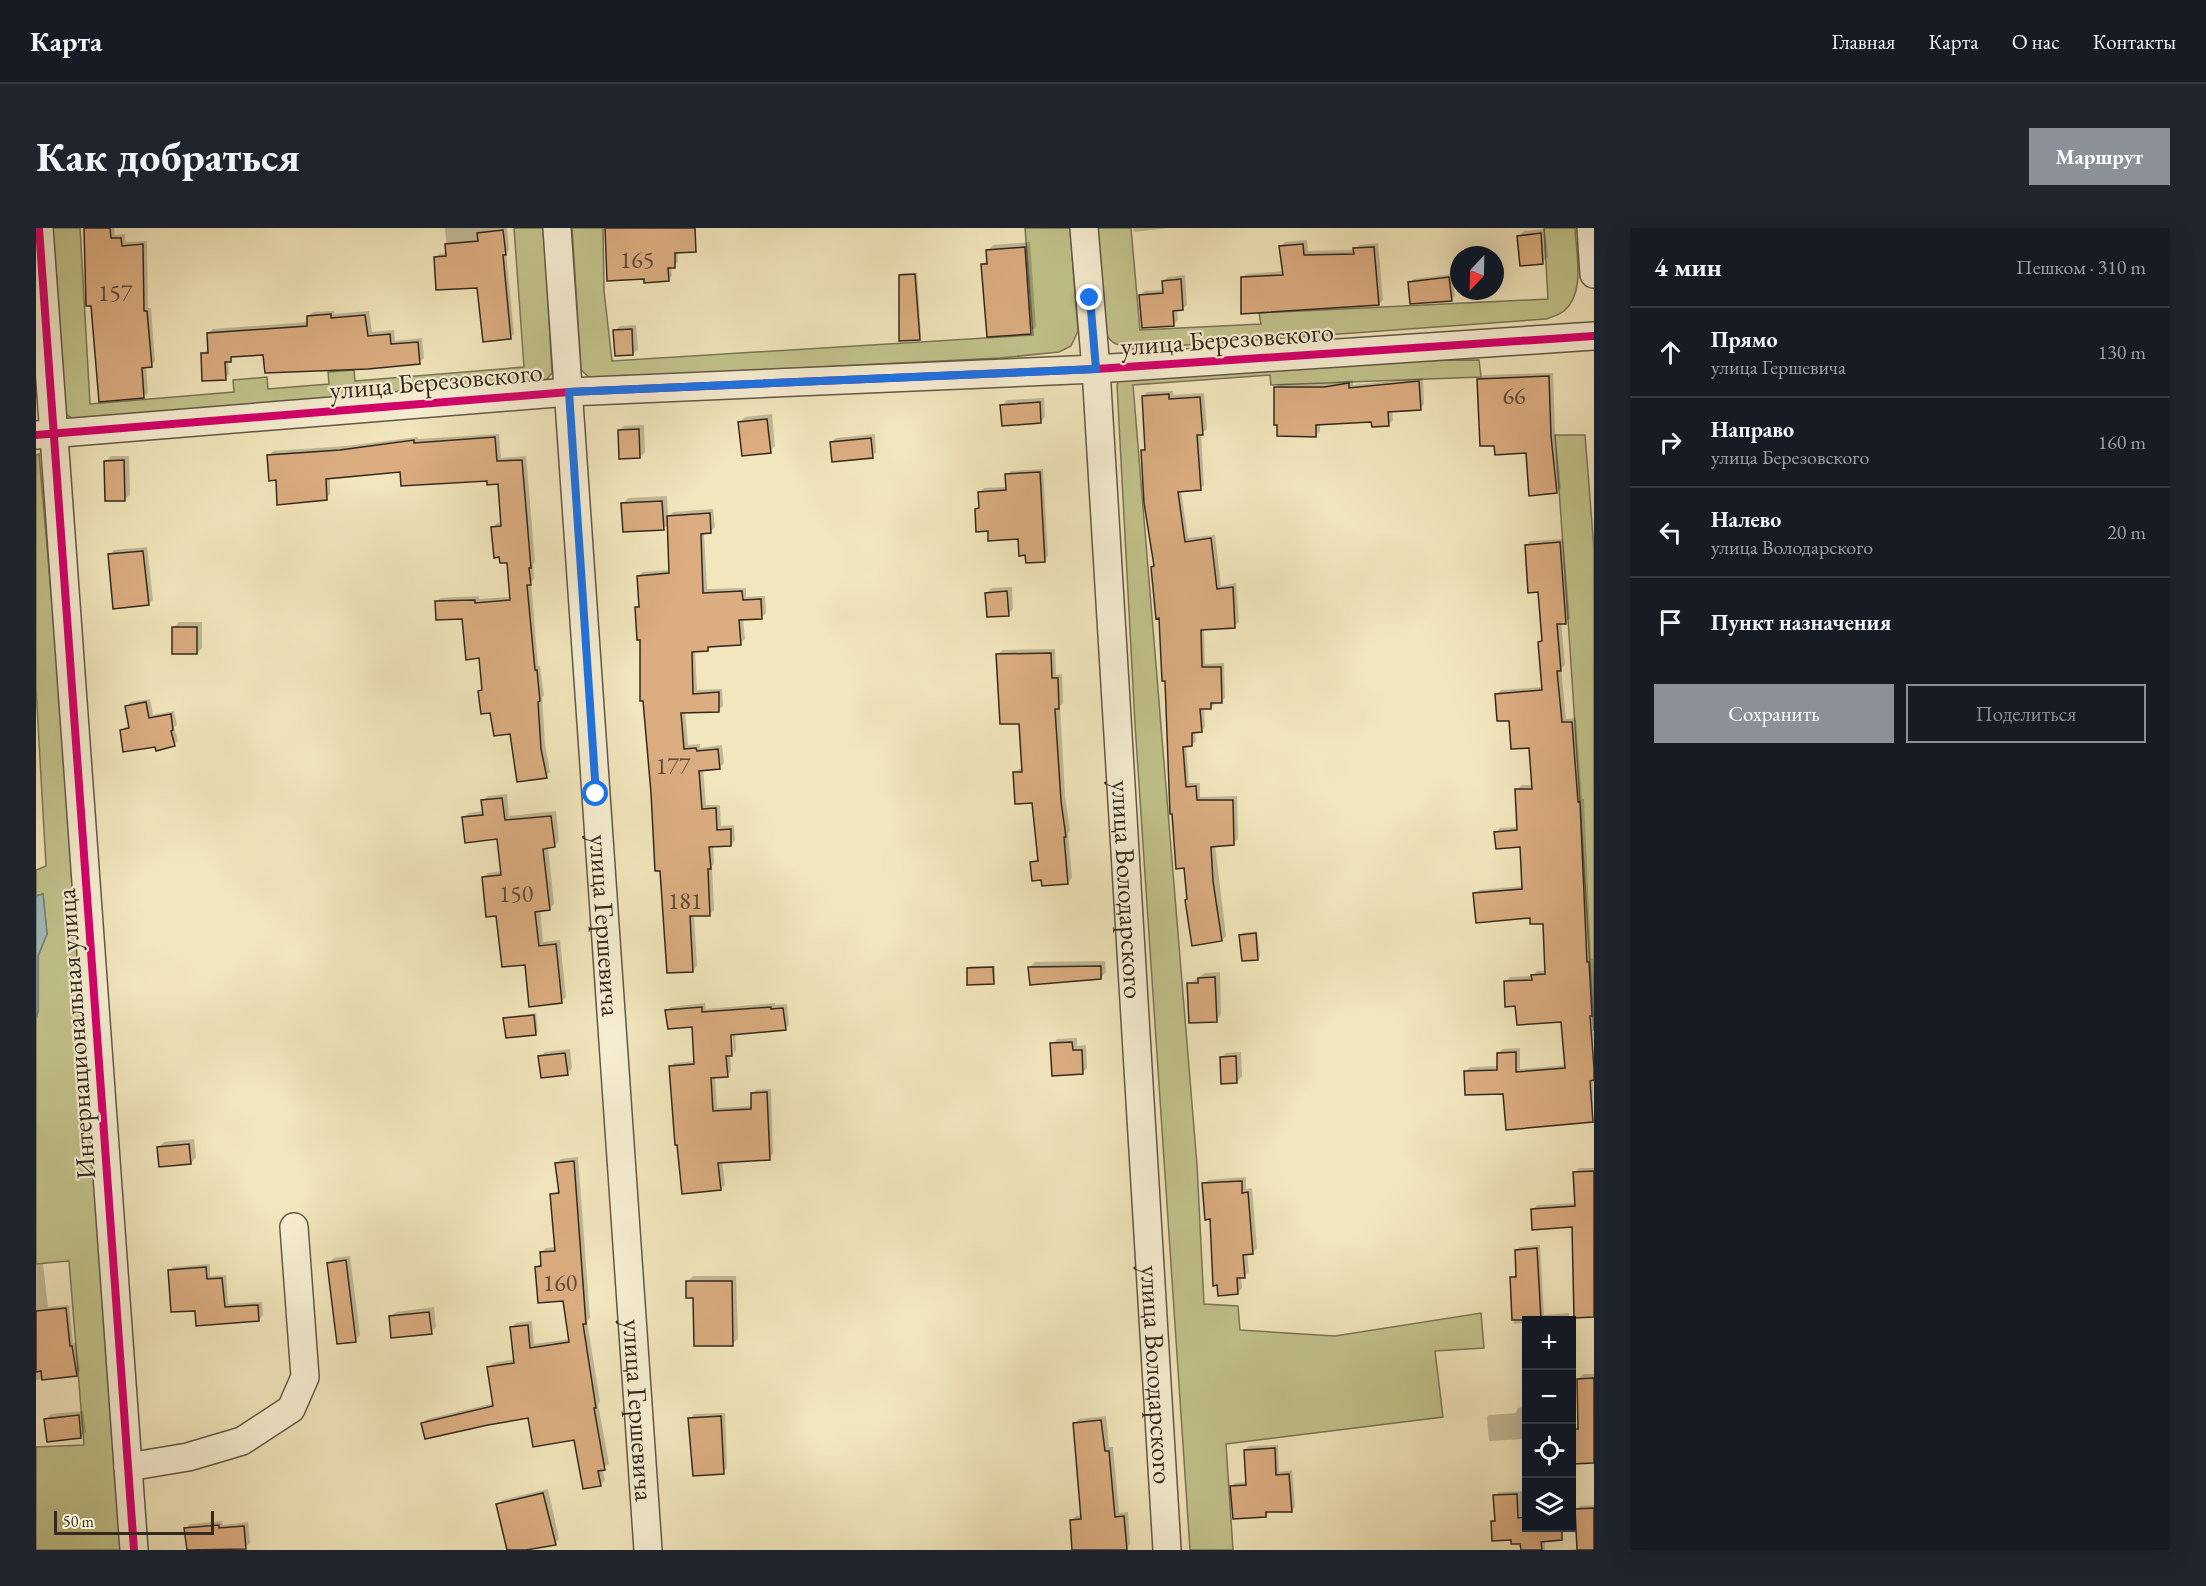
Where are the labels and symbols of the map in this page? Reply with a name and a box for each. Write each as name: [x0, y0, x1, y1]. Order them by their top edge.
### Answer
house number: 165: [620, 244, 654, 275]
north arrow: [1450, 246, 1504, 300]
house number: 157: [98, 277, 133, 308]
route end: [1076, 284, 1102, 310]
street label: улица Березовского: [1119, 314, 1335, 363]
street label: улица Березовского: [328, 354, 544, 407]
house number: 66: [1502, 380, 1526, 411]
house number: 177: [656, 750, 691, 781]
street label: улица Володарского: [1104, 779, 1152, 1000]
route start: [582, 780, 608, 806]
street label: улица Гершевича: [582, 833, 629, 1018]
house number: 150: [499, 878, 533, 909]
house number: 181: [668, 885, 702, 916]
street label: Интернациональная улица: [48, 887, 103, 1181]
street label: улица Володарского: [1133, 1264, 1181, 1485]
house number: 160: [543, 1267, 577, 1298]
street label: улица Гершевича: [615, 1318, 663, 1503]
scale bar: [54, 1508, 214, 1536]

